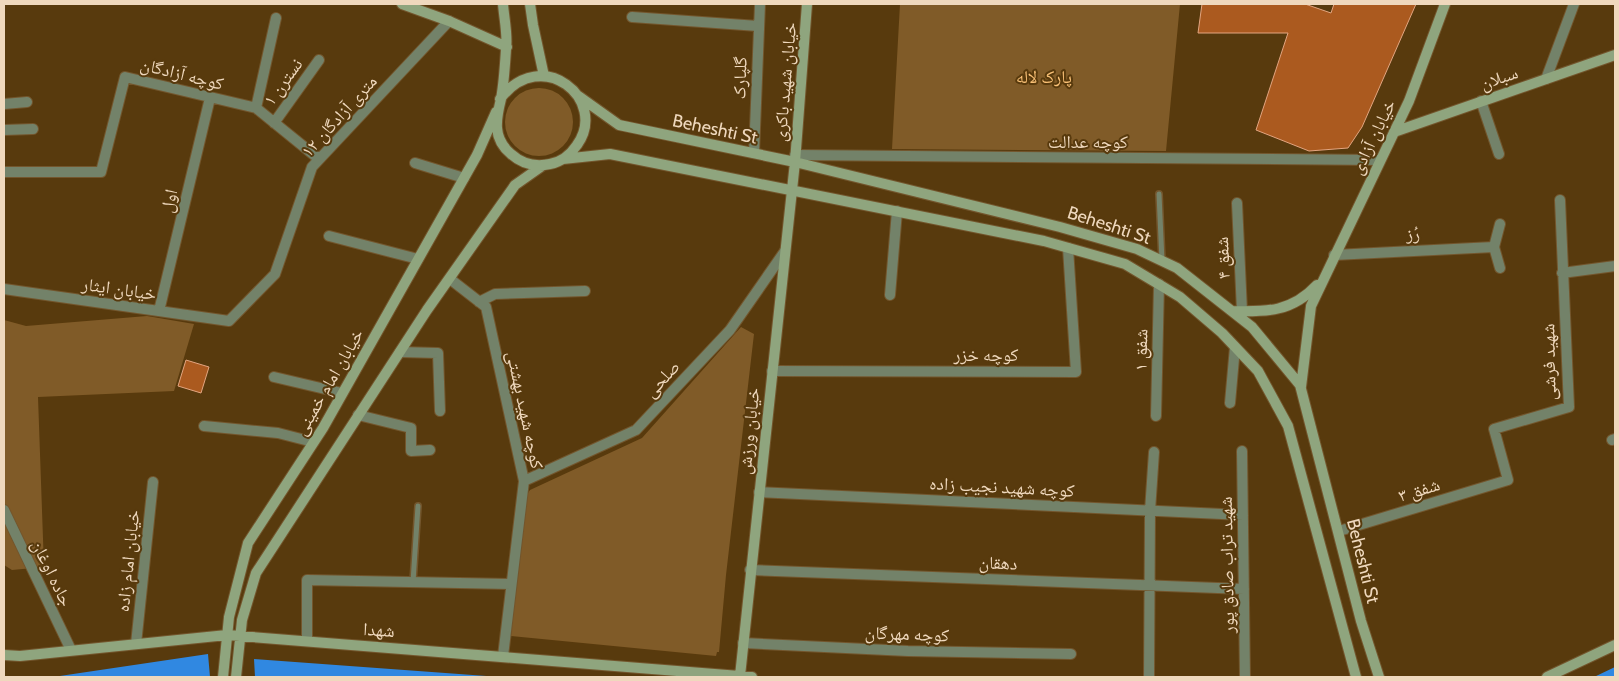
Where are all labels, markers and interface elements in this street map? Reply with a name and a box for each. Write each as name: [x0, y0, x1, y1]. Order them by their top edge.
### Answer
street label: خیابان شهید باکری: [769, 21, 801, 143]
street label: کوچه آزادگان: [138, 53, 226, 95]
street label: نسترن ۱: [258, 54, 308, 110]
street label: گلپارک: [728, 56, 752, 100]
street label: سبلان: [1477, 61, 1521, 95]
park label: پارک لاله: [1016, 66, 1072, 88]
street label: ۱۲ متری آزادگان: [296, 70, 382, 162]
street label: خیابان آزادی: [1345, 96, 1401, 178]
street label: Beheshti St: [671, 109, 759, 149]
street label: کوچه عدالت: [1048, 131, 1129, 153]
street label: اول: [156, 187, 182, 215]
street label: Beheshti St: [1065, 201, 1153, 249]
street label: رُز: [1404, 223, 1421, 245]
street label: شفق ۴: [1211, 236, 1235, 280]
street label: خیابان ایثار: [79, 273, 158, 305]
street label: شهید فرشی: [1537, 323, 1561, 401]
street label: خیابان امام خمینی: [290, 325, 369, 440]
street label: شفق ۱: [1130, 329, 1152, 371]
street label: کوچه خزر: [952, 344, 1019, 366]
street label: کوچه شهید بهشتی: [502, 349, 548, 471]
street label: صلحی: [639, 356, 685, 402]
street label: خیابان ورزش: [734, 387, 764, 475]
street label: کوچه شهید نجیب زاده: [929, 472, 1076, 502]
street label: شفق ۳: [1395, 473, 1443, 507]
street label: شهید تراب صادق پور: [1215, 496, 1239, 635]
street label: خیابان امام زاده: [112, 509, 145, 613]
street label: Beheshti St: [1342, 516, 1384, 606]
street label: جاده اوغان: [26, 536, 78, 610]
street label: دهقان: [978, 551, 1018, 575]
street label: شهدا: [363, 618, 395, 642]
street label: کوچه مهرگان: [864, 622, 950, 646]

